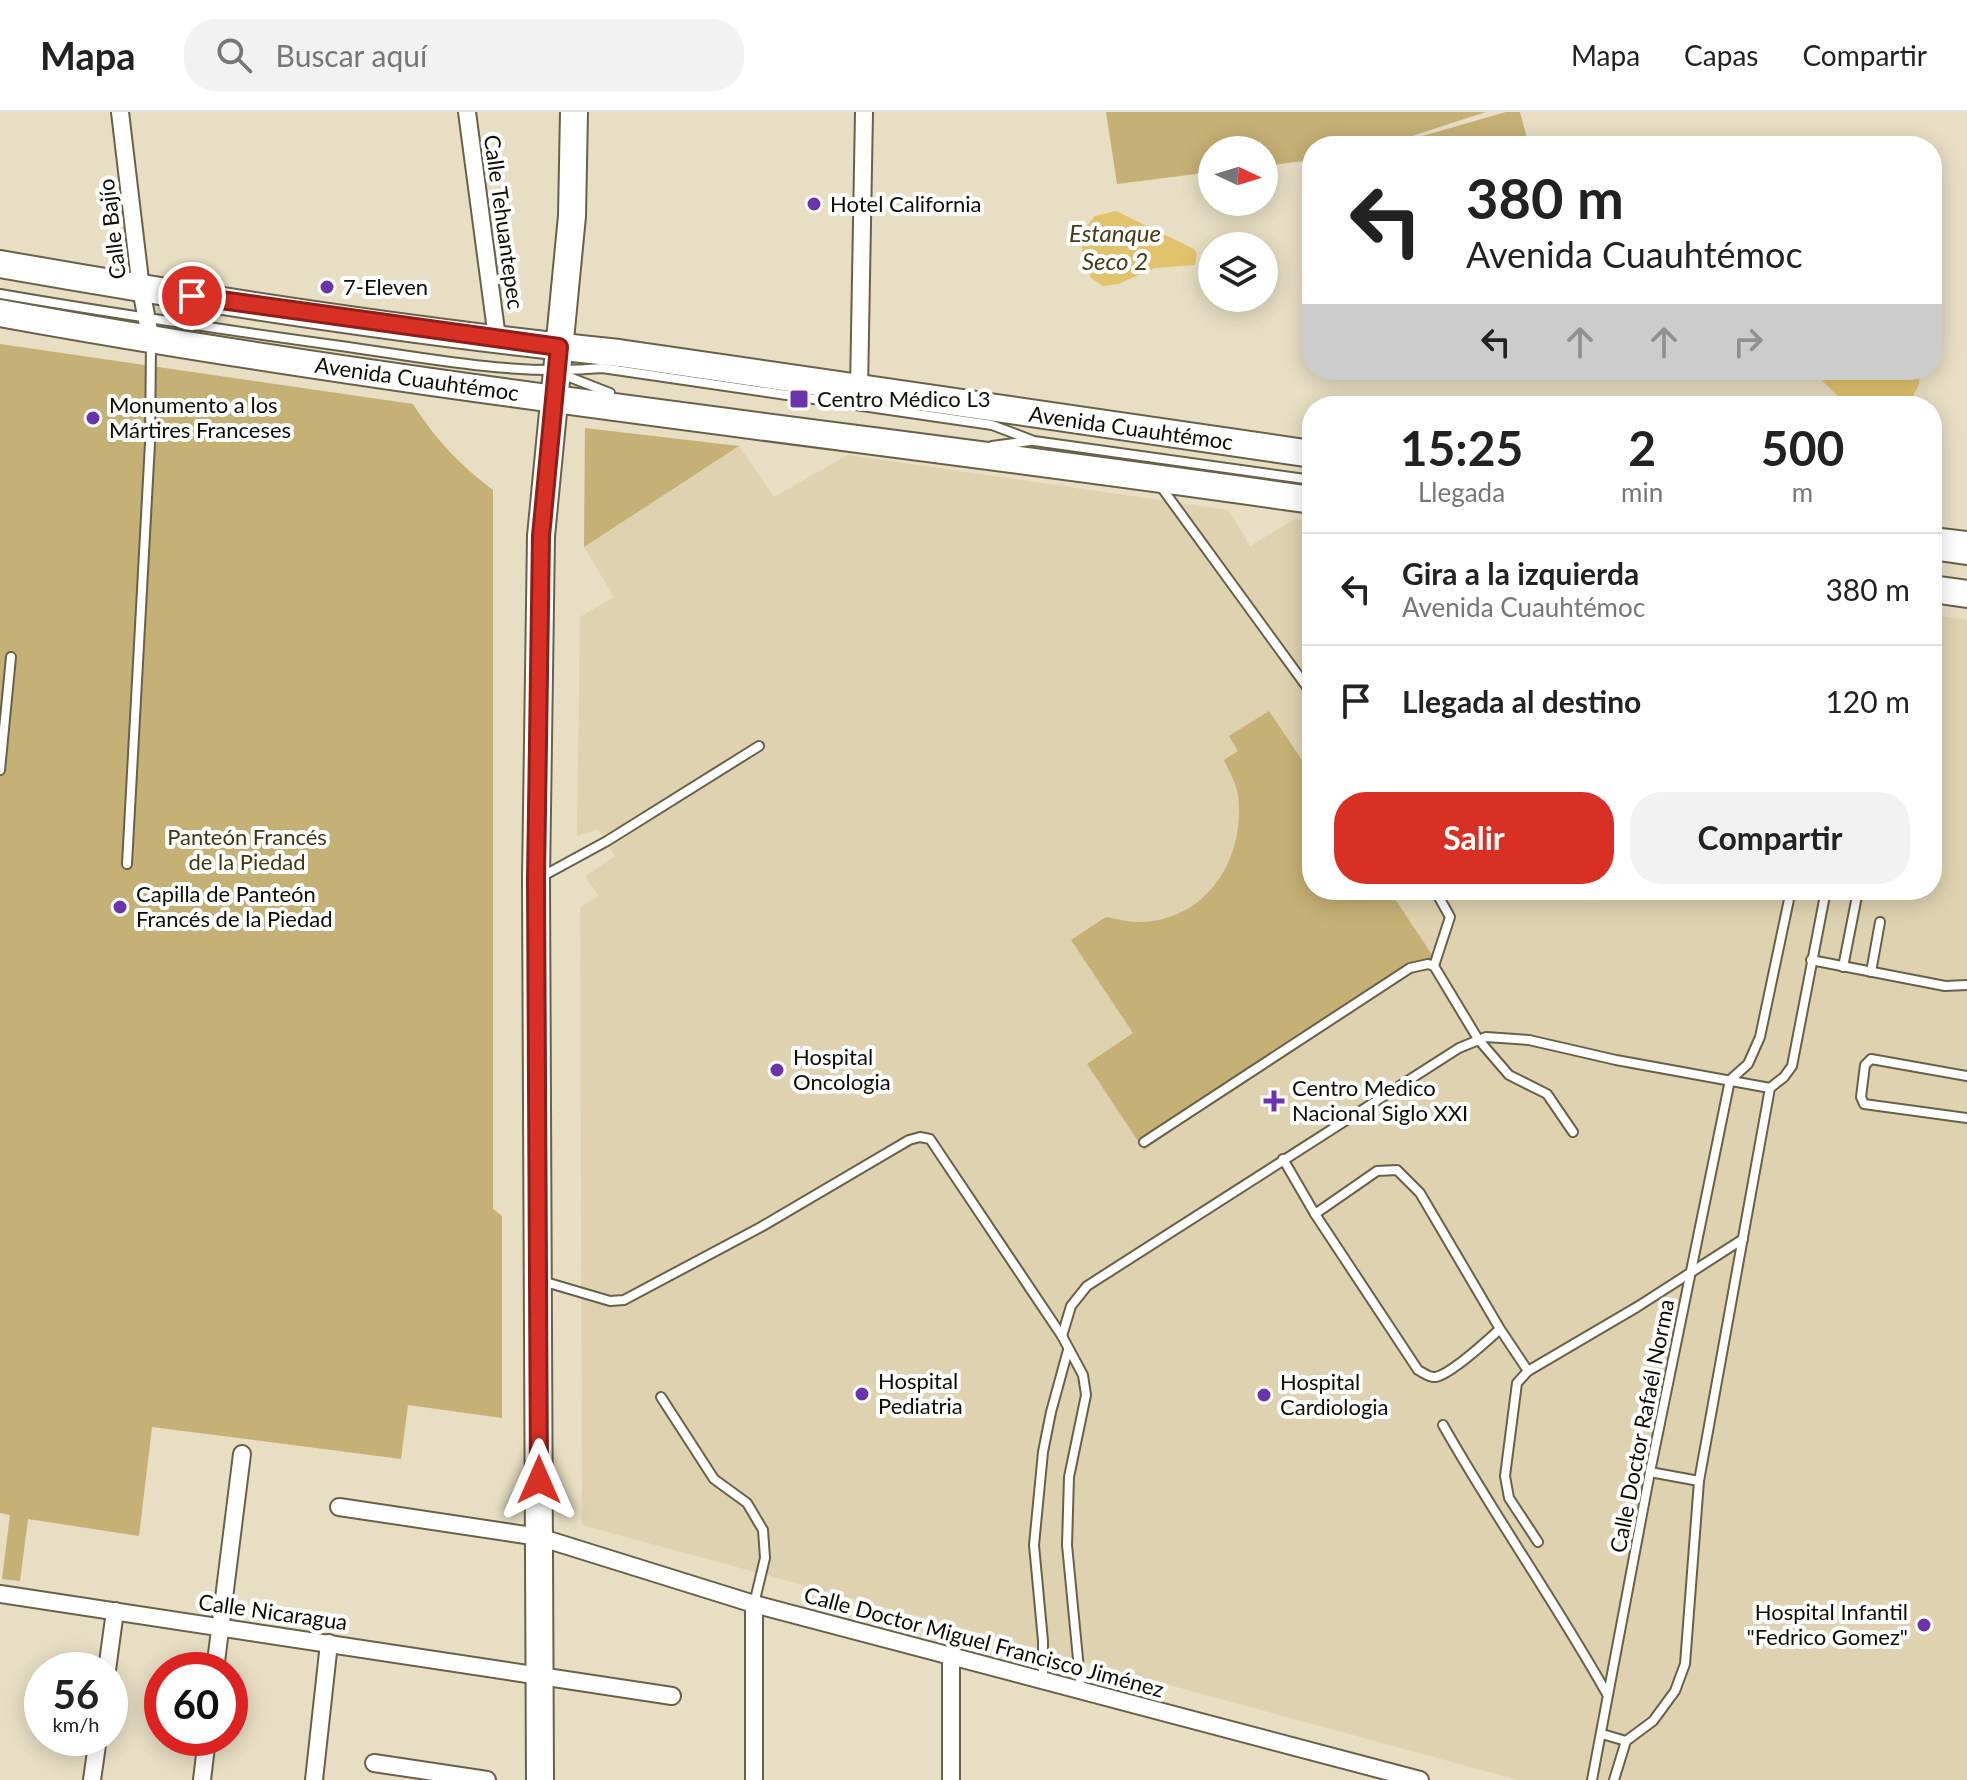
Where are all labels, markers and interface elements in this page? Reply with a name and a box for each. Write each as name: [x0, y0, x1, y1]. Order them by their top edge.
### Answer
search box: [184, 19, 744, 91]
text: Mapa: [40, 32, 136, 78]
icon: search: [212, 33, 256, 77]
text: Buscar aquí: [276, 37, 427, 73]
text: Mapa: [1571, 38, 1640, 72]
text: Capas: [1684, 38, 1758, 72]
text: Compartir: [1802, 38, 1927, 72]
street label: Calle Tehuantepec: [479, 133, 530, 311]
north arrow: [1198, 136, 1278, 216]
map controls: [1198, 136, 1278, 312]
text: 380 m: [1466, 164, 1624, 231]
icon: left: [1334, 168, 1438, 272]
street label: Calle Bajío: [92, 177, 131, 281]
place label: Hotel California: [830, 190, 981, 217]
marker: Hotel California: [805, 195, 823, 213]
water label: Estanque Seco 2: [1069, 218, 1161, 275]
button: layers: [1198, 232, 1278, 312]
text: Avenida Cuauhtémoc: [1466, 232, 1803, 276]
pin: [158, 262, 226, 330]
place label: 7-Eleven: [343, 273, 428, 300]
icon: arrive: [170, 274, 214, 318]
marker: 7-Eleven: [318, 278, 336, 296]
icon: left: [1474, 320, 1518, 364]
icon: ahead: [1558, 320, 1602, 364]
icon: ahead: [1642, 320, 1686, 364]
icon: right: [1726, 320, 1770, 364]
street label: Avenida Cuauhtémoc: [313, 351, 521, 406]
place label: Centro Médico L3: [817, 385, 991, 412]
marker: Centro Médico L3: [788, 388, 810, 410]
place label: Monumento a los Mártires Franceses: [109, 391, 291, 443]
street label: Avenida Cuauhtémoc: [1027, 400, 1235, 455]
marker: Monumento a los Mártires Franceses: [84, 409, 102, 427]
text: 15:25: [1400, 419, 1523, 476]
text: 2: [1628, 419, 1656, 476]
text: 500: [1761, 419, 1844, 476]
text: Llegada: [1418, 476, 1505, 508]
text: min: [1621, 476, 1663, 508]
text: m: [1792, 476, 1813, 508]
text: Gira a la izquierda: [1402, 555, 1639, 591]
icon: left: [1334, 567, 1378, 611]
text: 380 m: [1825, 571, 1910, 607]
text: Avenida Cuauhtémoc: [1402, 591, 1645, 623]
icon: arrive: [1334, 679, 1378, 723]
text: Llegada al destino: [1402, 683, 1641, 719]
text: 120 m: [1825, 683, 1910, 719]
button: Salir: [1334, 792, 1614, 884]
button: Compartir: [1630, 792, 1910, 884]
park label: Panteón Francés de la Piedad: [167, 823, 327, 875]
place label: Capilla de Panteón Francés de la Piedad: [136, 880, 333, 932]
marker: Capilla de Panteón Francés de la Piedad: [111, 898, 129, 916]
place label: Hospital Oncologia: [793, 1043, 891, 1095]
marker: Hospital Oncologia: [768, 1061, 786, 1079]
place label: Centro Medico Nacional Siglo XXI: [1292, 1074, 1468, 1126]
marker: Centro Medico Nacional Siglo XXI: [1263, 1090, 1285, 1112]
street label: Calle Doctor Rafaél Norma: [1604, 1297, 1679, 1555]
place label: Hospital Pediatria: [878, 1367, 963, 1419]
place label: Hospital Cardiologia: [1280, 1368, 1389, 1420]
marker: Hospital Pediatria: [853, 1385, 871, 1403]
marker: Hospital Cardiologia: [1255, 1386, 1273, 1404]
position arrow: [497, 1438, 581, 1522]
street label: Calle Doctor Miguel Francisco Jiménez: [801, 1580, 1167, 1703]
street label: Calle Nicaragua: [197, 1588, 349, 1635]
place label: Hospital Infantil "Fedrico Gomez": [1747, 1598, 1908, 1650]
marker: Hospital Infantil "Fedrico Gomez": [1915, 1616, 1933, 1634]
speed limit sign: 60: [144, 1652, 248, 1756]
text: 56: [53, 1670, 99, 1718]
text: km/h: [53, 1712, 99, 1736]

